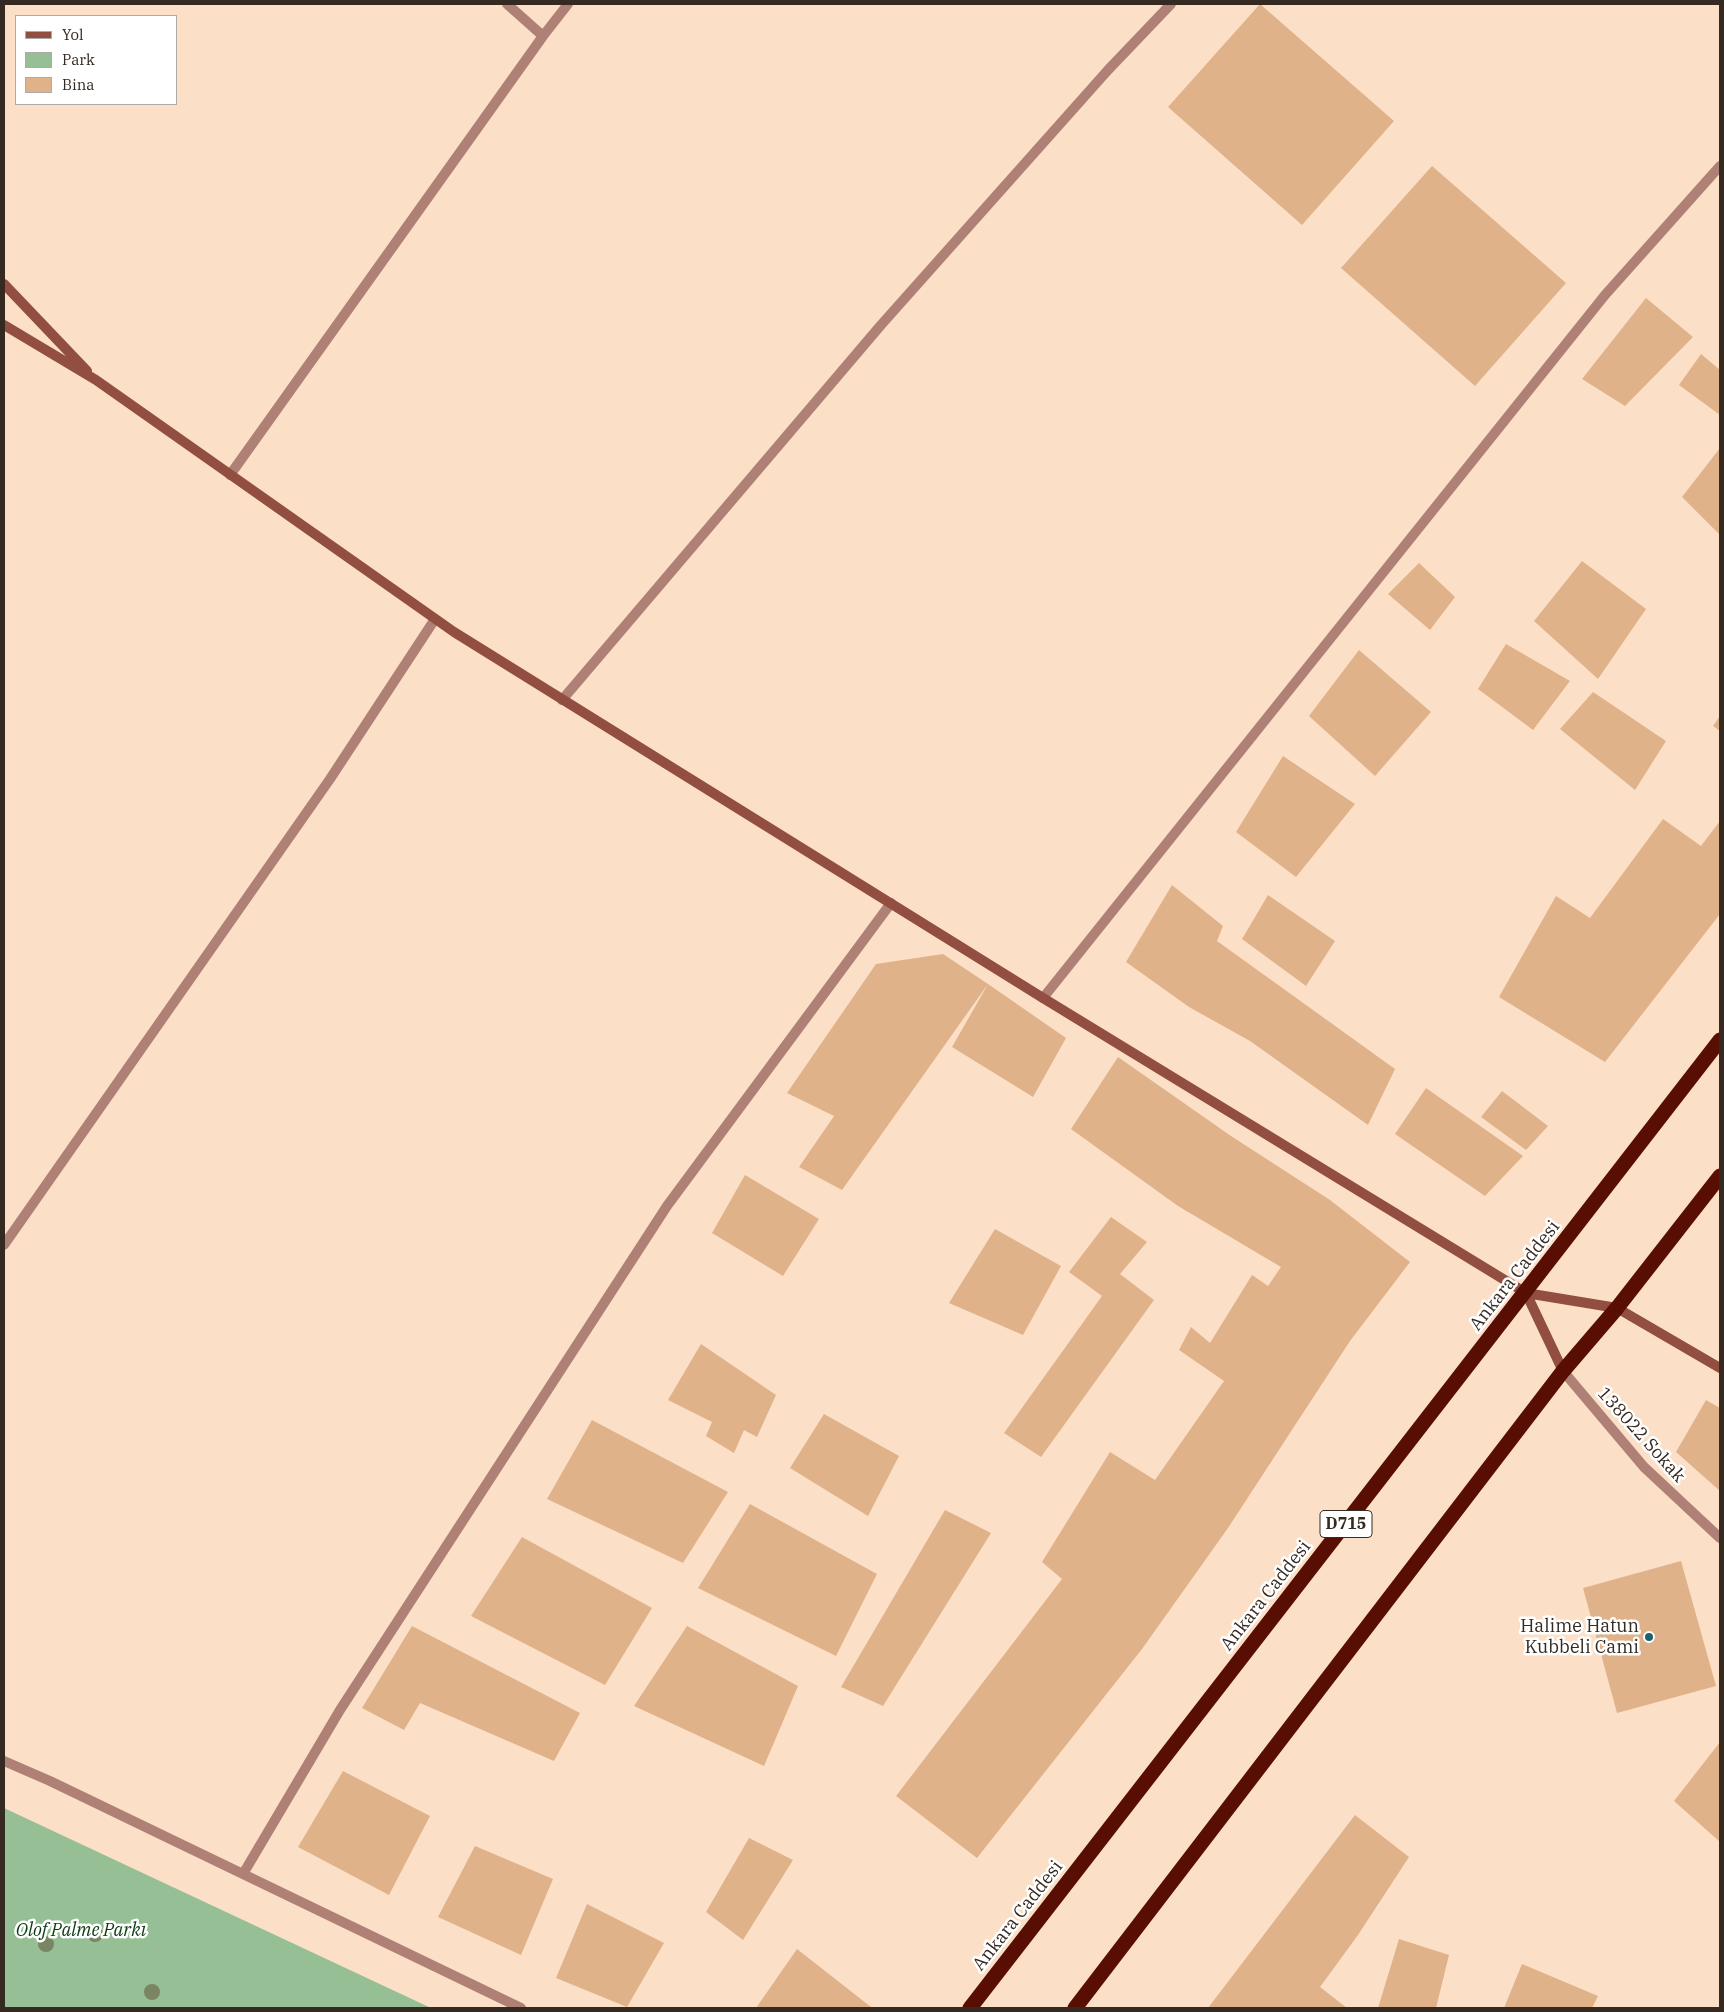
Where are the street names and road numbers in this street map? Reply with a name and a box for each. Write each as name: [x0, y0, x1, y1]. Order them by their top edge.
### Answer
street label: Ankara Caddesi: [1465, 1217, 1565, 1335]
street label: 138022 Sokak: [1593, 1383, 1689, 1487]
road number: D715: [1320, 1510, 1372, 1538]
street label: Ankara Caddesi: [1216, 1537, 1316, 1655]
street label: Ankara Caddesi: [968, 1857, 1068, 1975]

